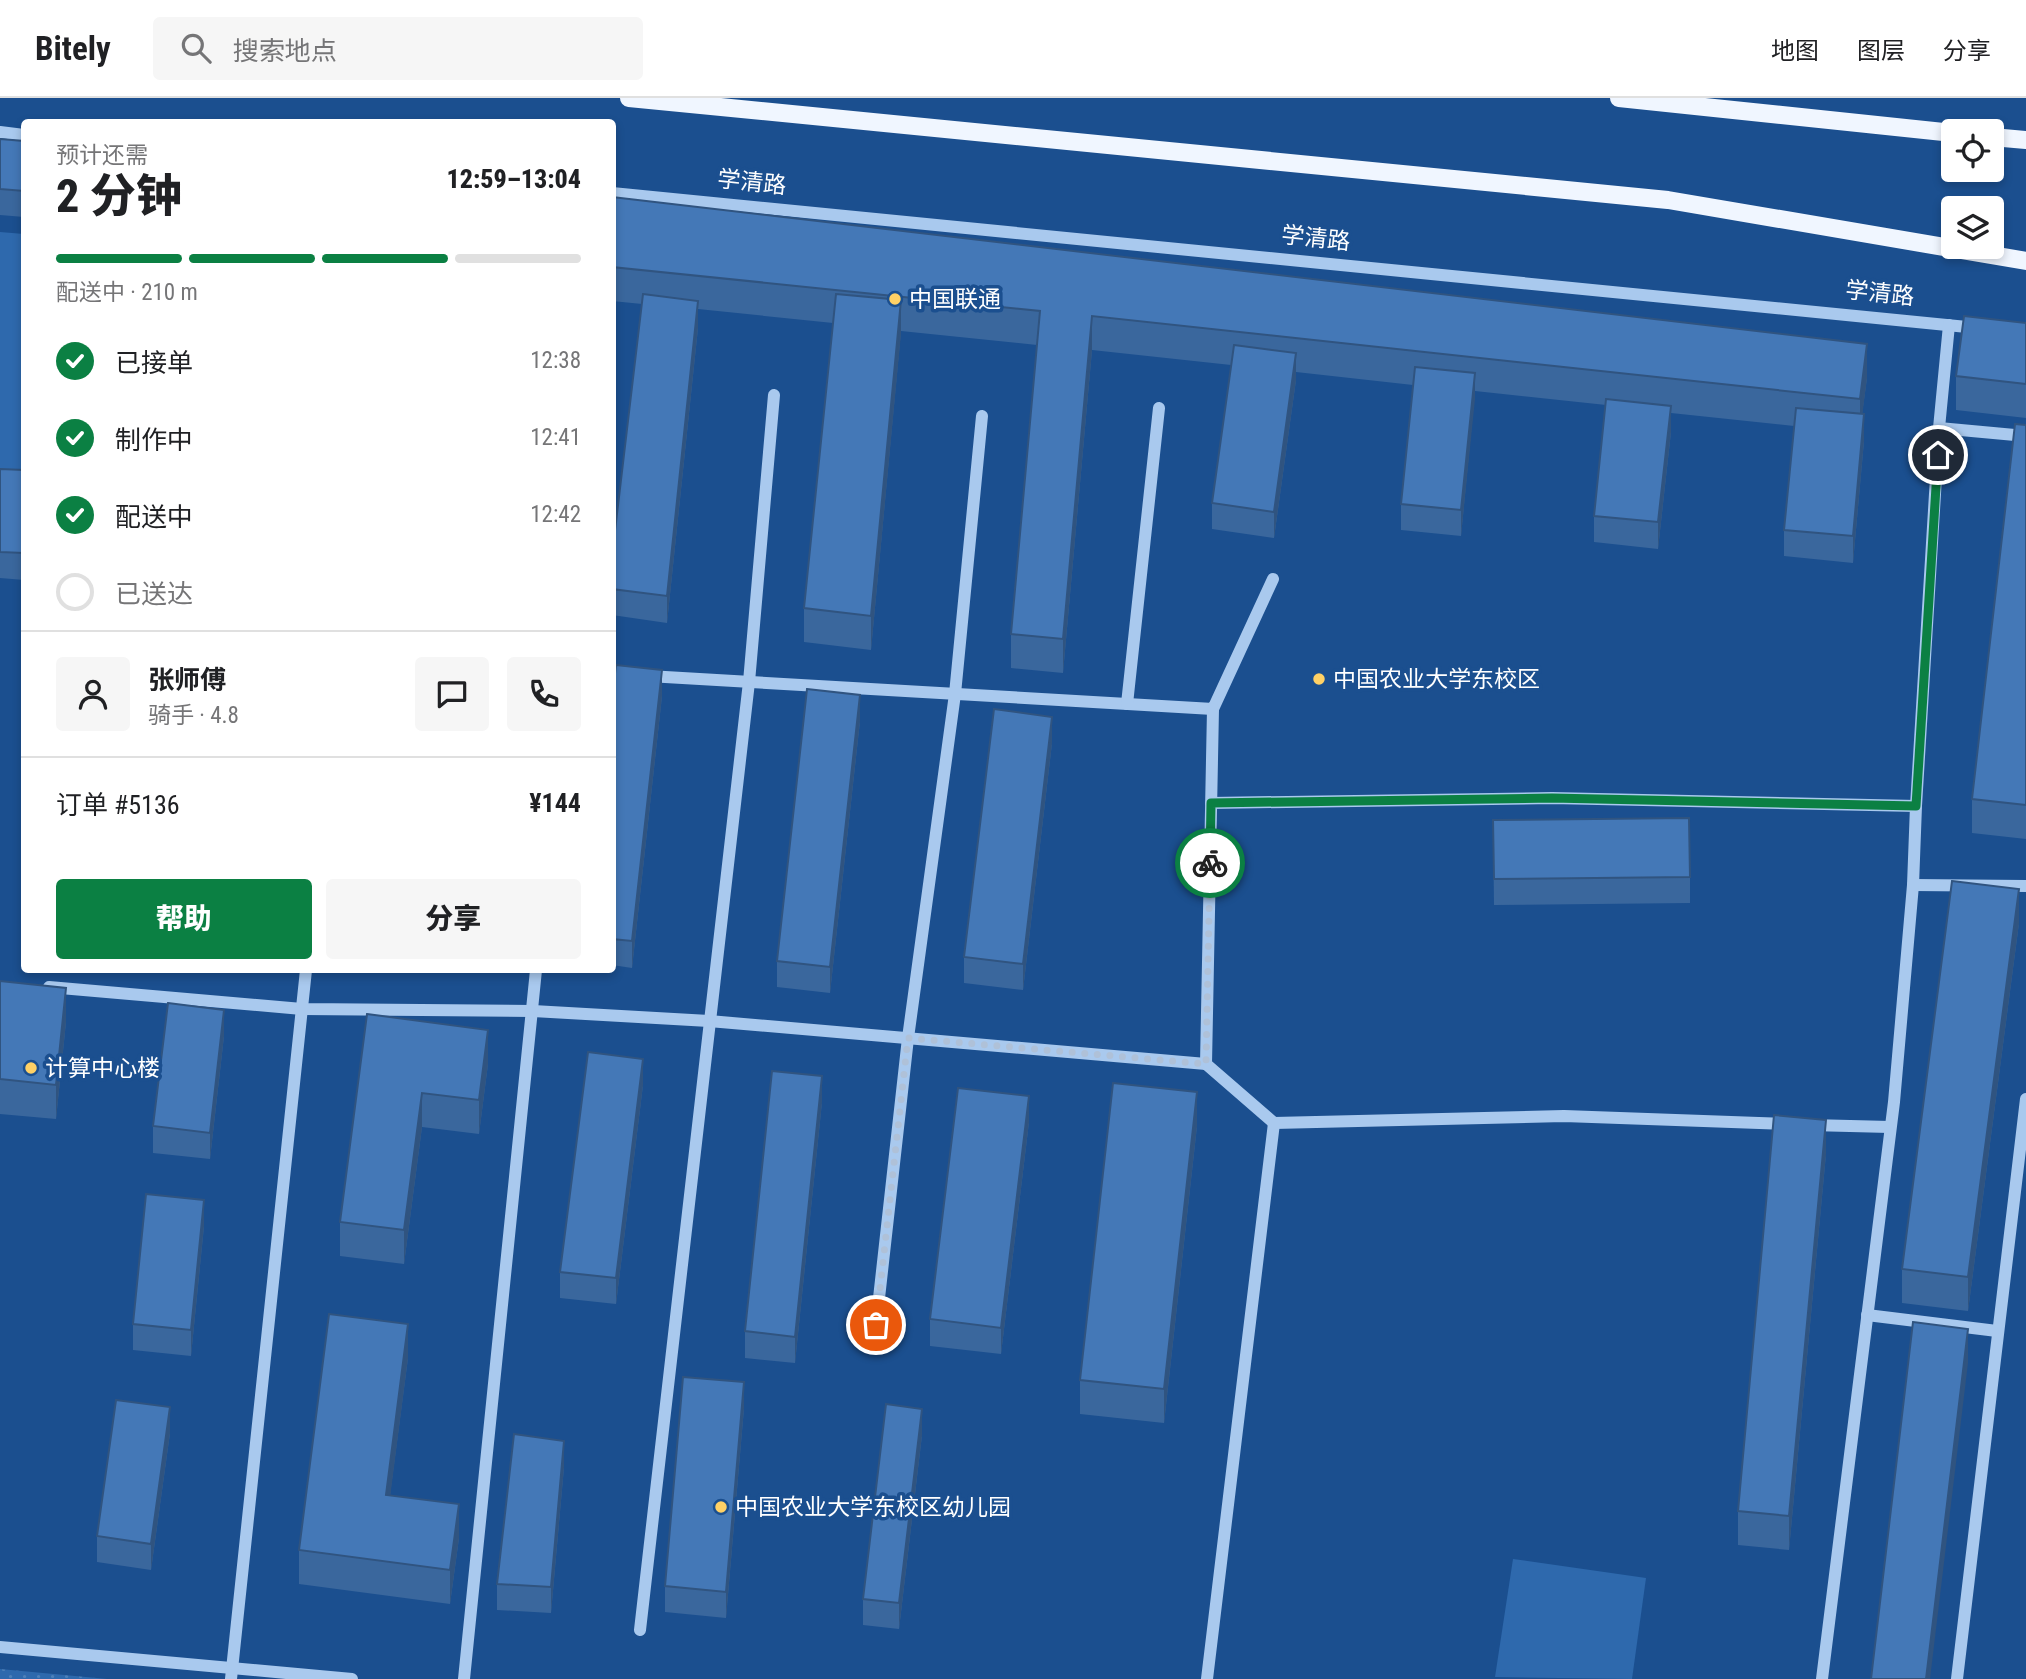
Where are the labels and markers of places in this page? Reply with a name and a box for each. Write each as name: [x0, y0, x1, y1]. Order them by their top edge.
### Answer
place label: 中国联通: [909, 286, 1001, 313]
marker: 中国联通: [887, 291, 903, 307]
pin: [1908, 425, 1968, 485]
place label: 中国农业大学东校区: [1333, 666, 1540, 693]
marker: 中国农业大学东校区: [1311, 671, 1327, 687]
place label: 计算中心楼: [45, 1055, 160, 1082]
marker: 计算中心楼: [23, 1060, 39, 1076]
pin: [846, 1295, 906, 1355]
place label: 中国农业大学东校区幼儿园: [735, 1494, 1011, 1521]
marker: 中国农业大学东校区幼儿园: [713, 1499, 729, 1515]

